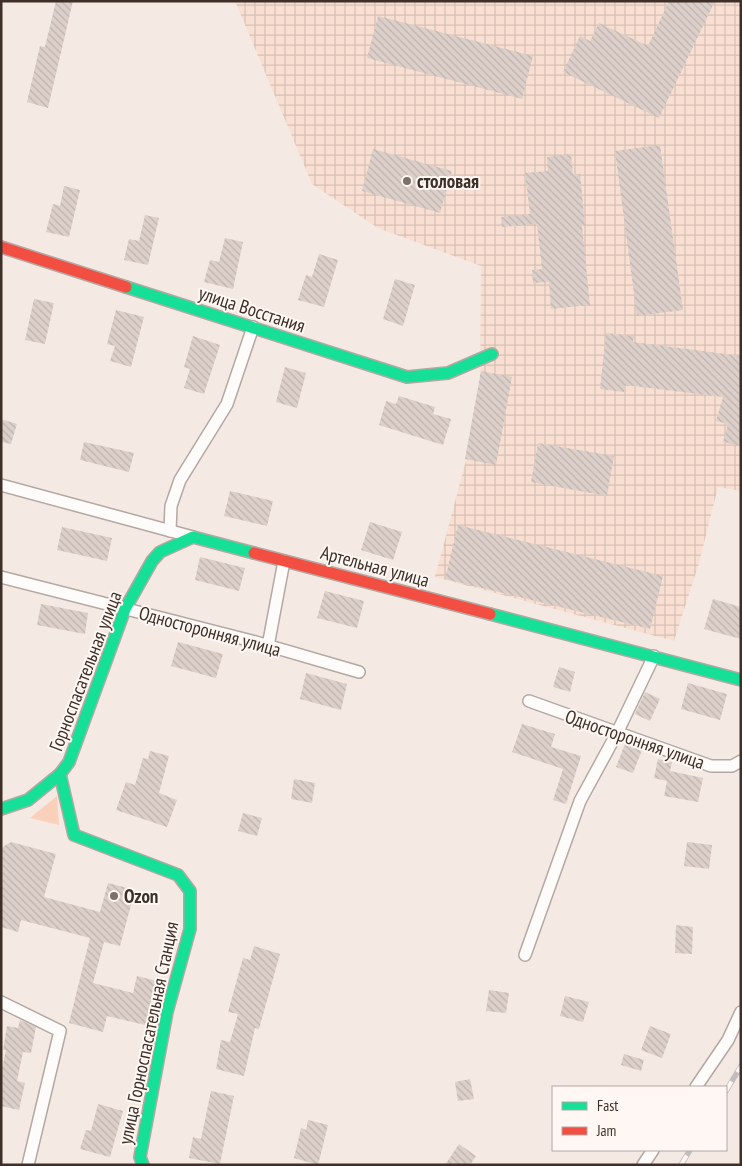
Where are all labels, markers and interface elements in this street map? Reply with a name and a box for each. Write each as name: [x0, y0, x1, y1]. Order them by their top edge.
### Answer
place label: столовая: [417, 169, 479, 193]
marker: столовая: [401, 175, 413, 187]
street label: улица Восстания: [196, 280, 308, 338]
street label: Артельная улица: [318, 540, 432, 592]
street label: Горноспасательная улица: [43, 588, 127, 754]
street label: Односторонняя улица: [136, 601, 284, 661]
street label: Односторонняя улица: [562, 704, 708, 774]
place label: Ozon: [124, 884, 158, 908]
marker: Ozon: [108, 890, 120, 902]
street label: улица Горноспасательная Станция: [113, 919, 183, 1147]
legend: [552, 1086, 727, 1151]
text: Fast: [597, 1096, 618, 1115]
text: Jam: [596, 1121, 616, 1140]

